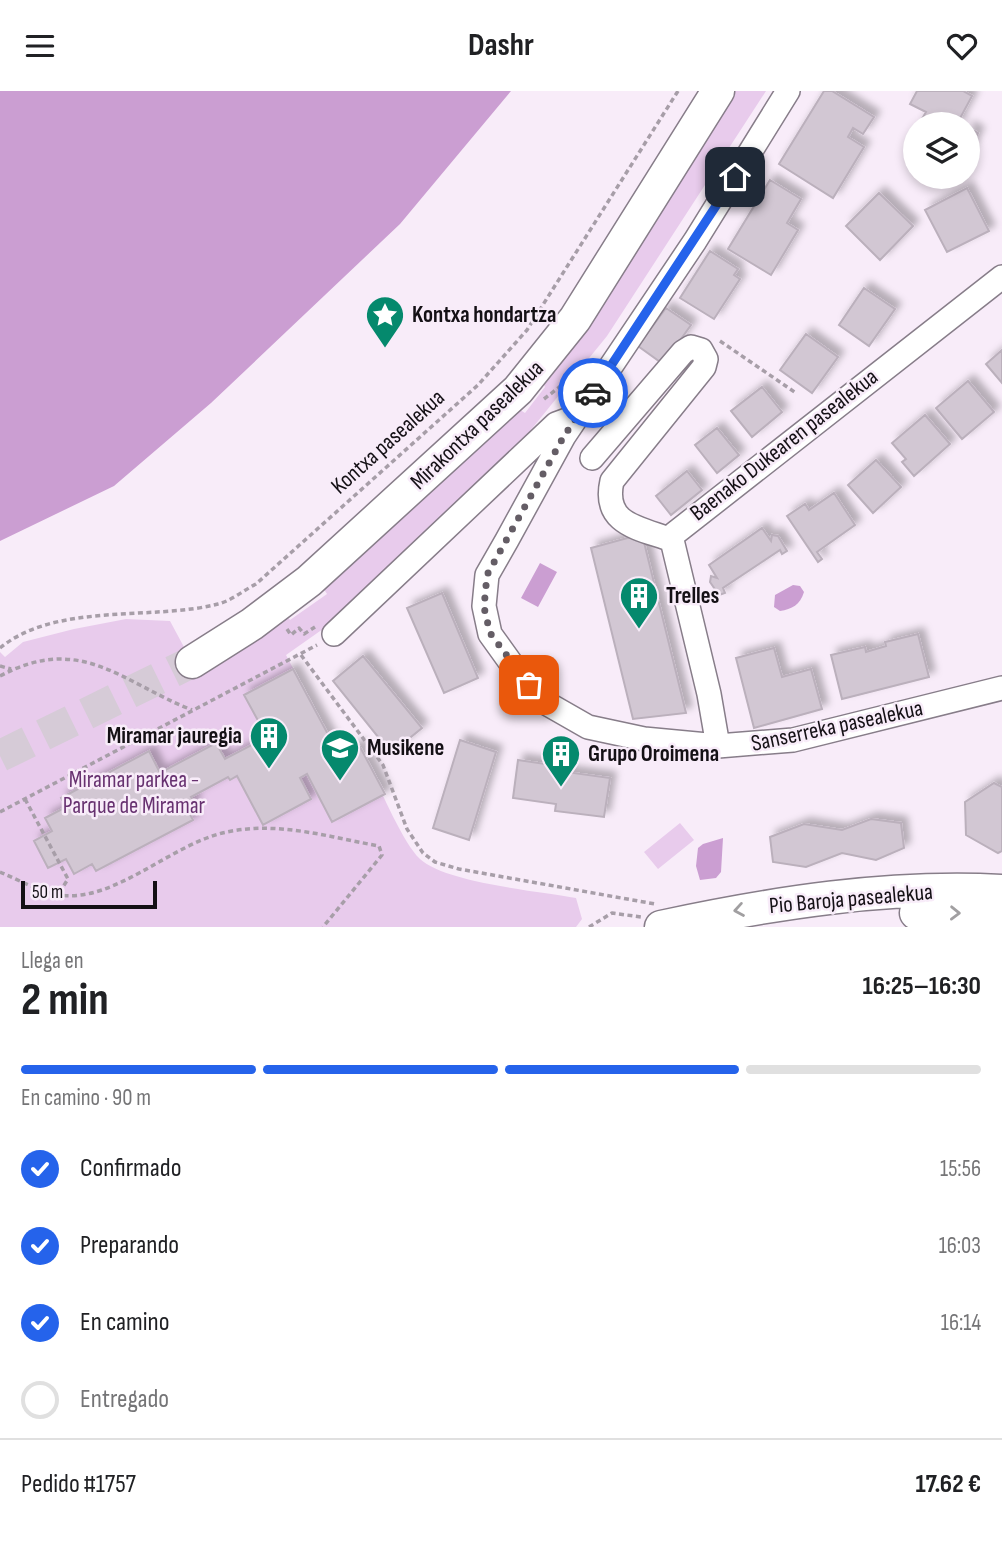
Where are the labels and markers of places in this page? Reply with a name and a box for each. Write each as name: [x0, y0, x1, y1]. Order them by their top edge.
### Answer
pin: [705, 147, 765, 207]
place icon: Kontxa hondartza: [364, 294, 406, 349]
place label: Kontxa hondartza: [412, 301, 557, 329]
building icon: Trelles: [618, 575, 660, 630]
place label: Trelles: [666, 582, 720, 610]
pin: [499, 655, 559, 715]
building icon: Miramar jauregia: [248, 715, 290, 770]
place label: Miramar jauregia: [107, 722, 242, 750]
school or university icon: Musikene: [319, 727, 361, 782]
building icon: Grupo Oroimena: [540, 733, 582, 788]
place label: Musikene: [367, 734, 444, 762]
place label: Grupo Oroimena: [588, 740, 719, 768]

